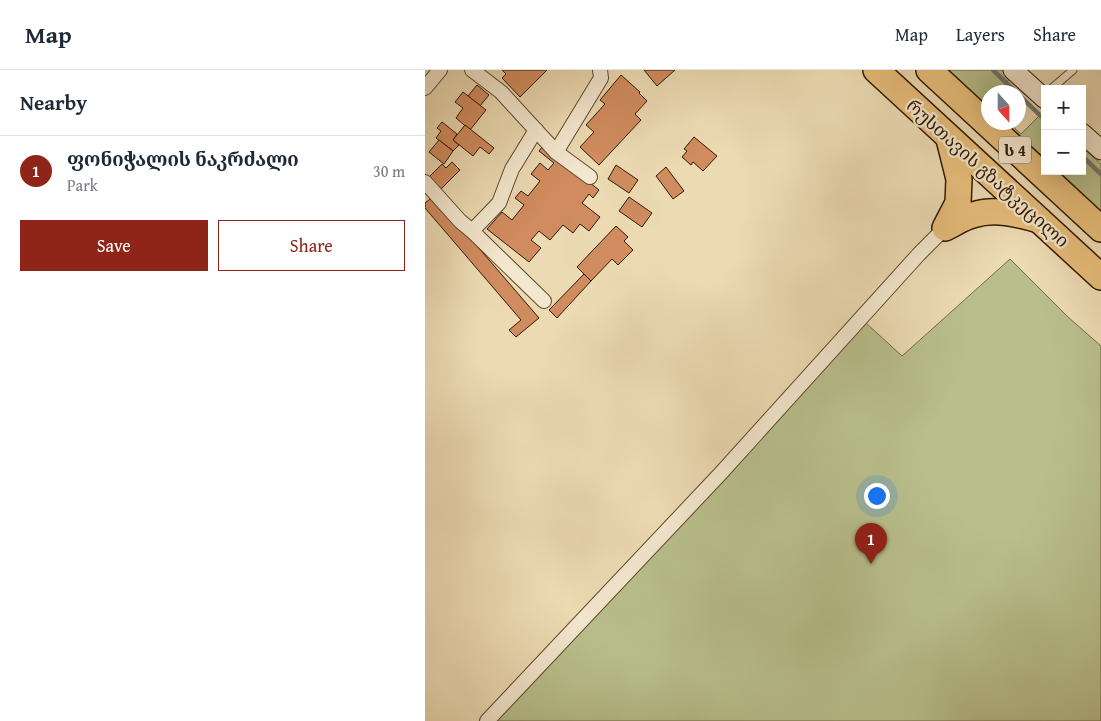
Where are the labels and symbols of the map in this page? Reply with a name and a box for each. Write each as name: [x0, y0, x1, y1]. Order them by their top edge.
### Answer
north arrow: [981, 85, 1026, 130]
street label: რუსთავის გზატკეცილი: [901, 92, 1075, 254]
road number: ს 4: [999, 136, 1031, 164]
your location: [864, 483, 890, 509]
pin: 1: [855, 523, 887, 564]

